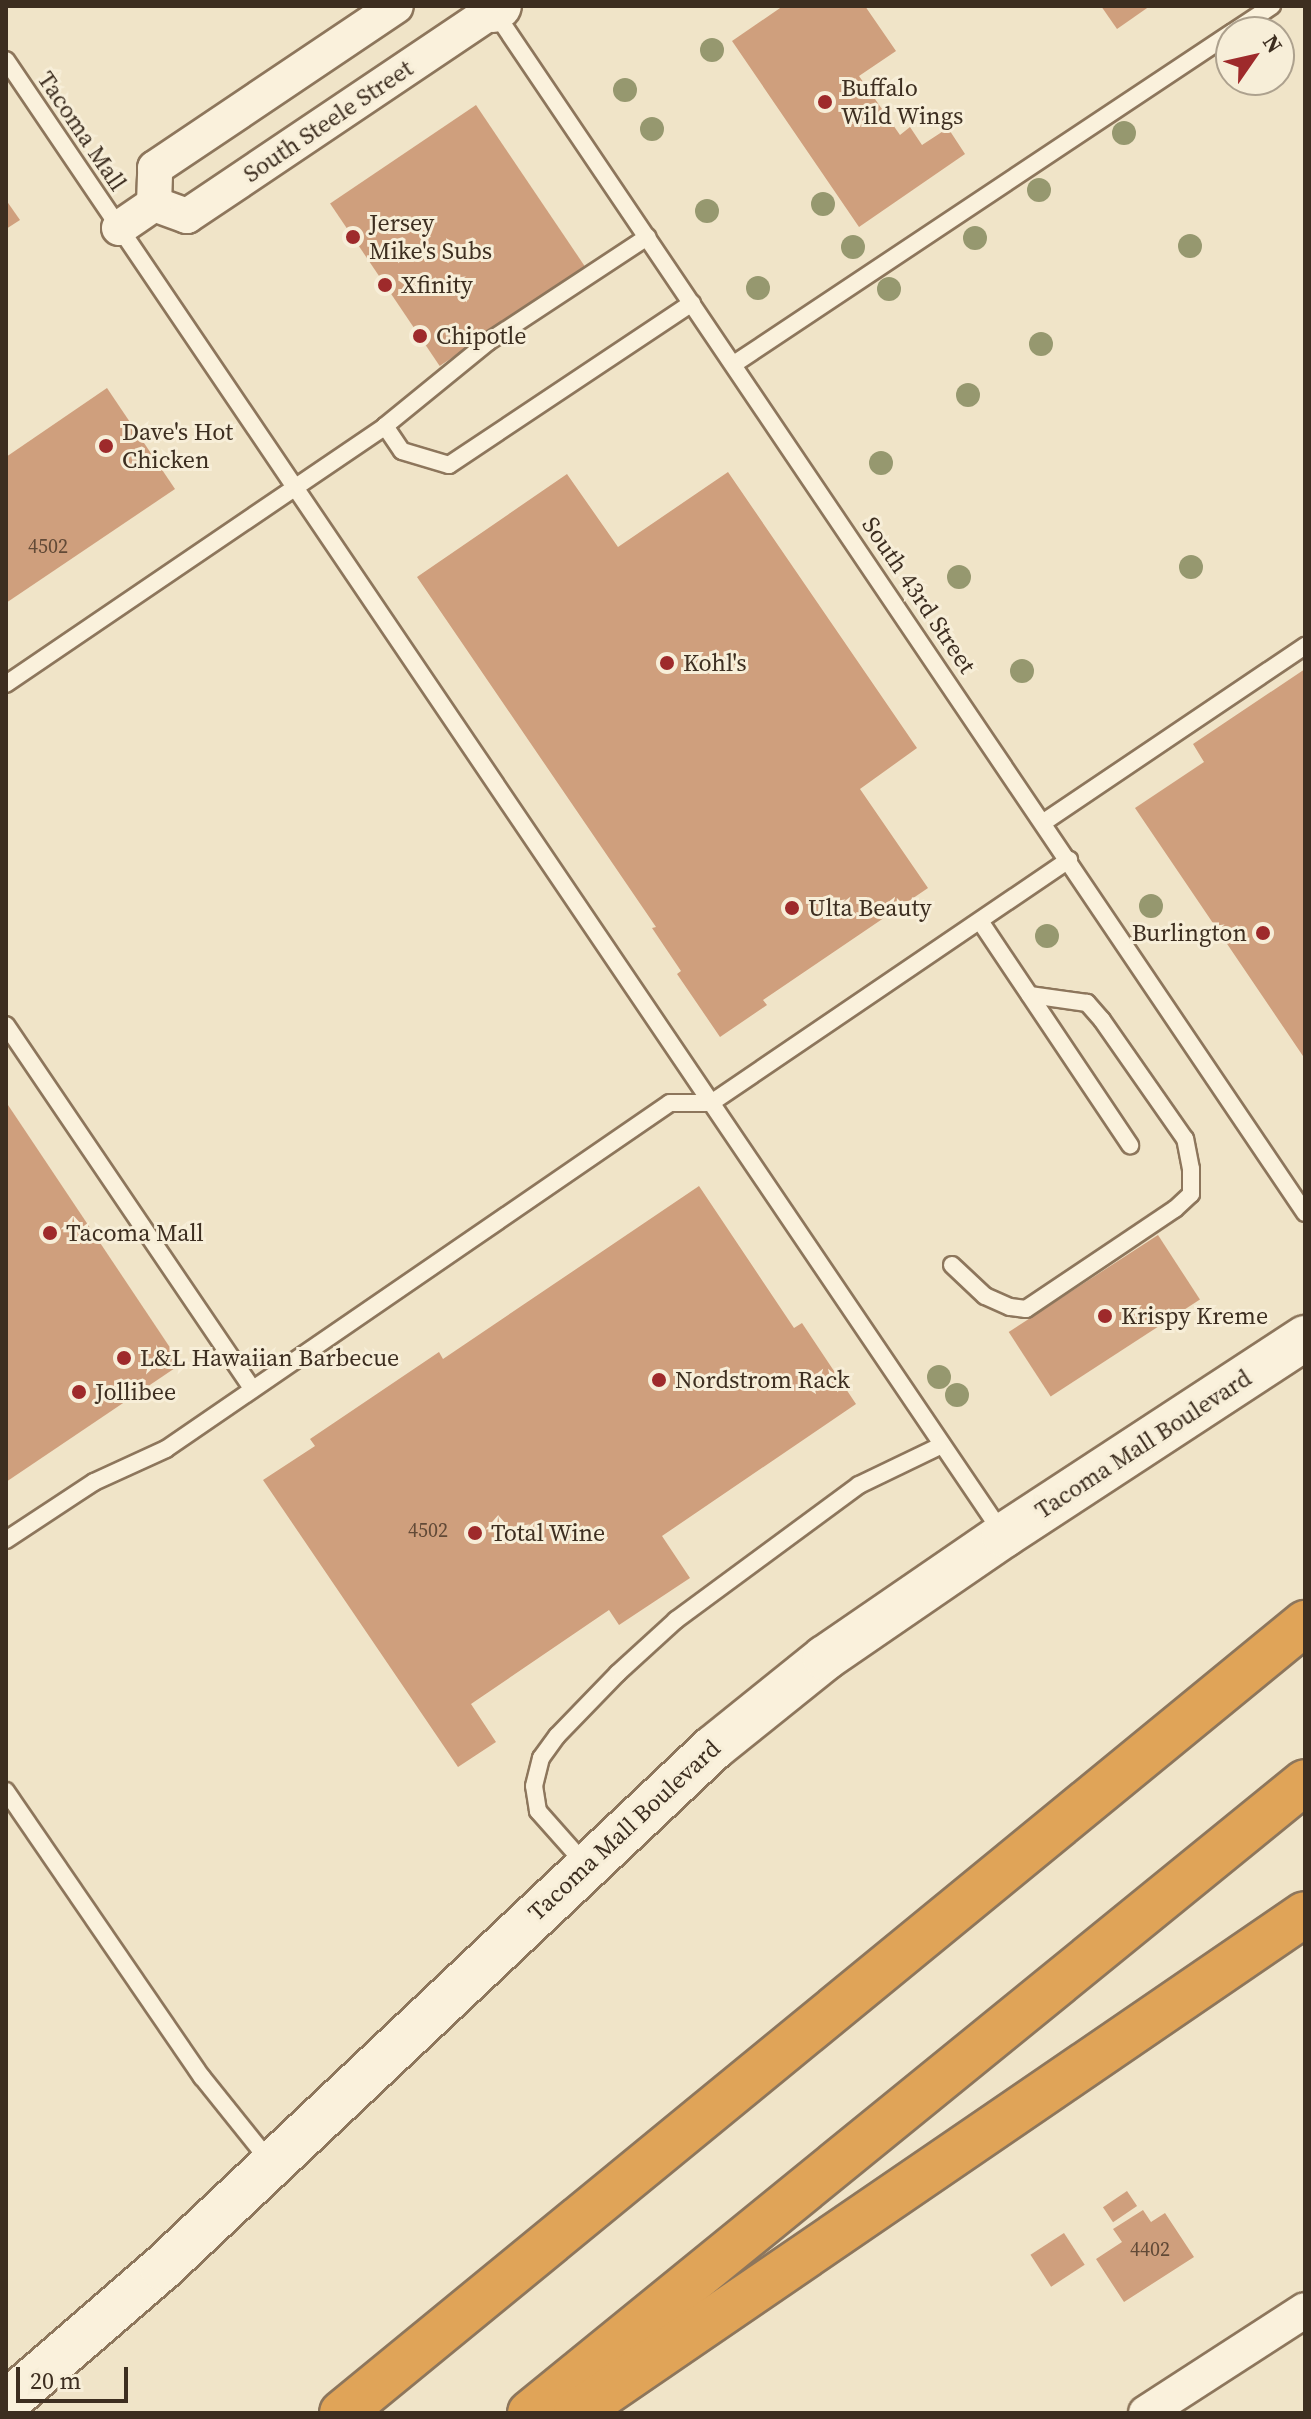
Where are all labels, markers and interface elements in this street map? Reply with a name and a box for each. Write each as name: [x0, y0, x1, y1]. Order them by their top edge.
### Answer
north arrow: [1215, 16, 1295, 96]
text: N: [1256, 29, 1290, 59]
street label: South Steele Street: [238, 54, 418, 188]
street label: Tacoma Mall: [32, 66, 132, 196]
place label: Buffalo Wild Wings: [841, 74, 964, 130]
marker: Buffalo Wild Wings: [816, 93, 834, 111]
place label: Jersey Mike's Subs: [369, 209, 492, 265]
marker: Jersey Mike's Subs: [344, 228, 362, 246]
place label: Xfinity: [401, 271, 473, 299]
marker: Xfinity: [376, 276, 394, 294]
place label: Chipotle: [436, 322, 527, 350]
marker: Chipotle: [411, 327, 429, 345]
place label: Dave's Hot Chicken: [122, 418, 233, 474]
marker: Dave's Hot Chicken: [97, 437, 115, 455]
street label: South 43rd Street: [856, 511, 982, 679]
house number: 4502: [28, 534, 68, 558]
place label: Kohl's: [683, 649, 747, 677]
marker: Kohl's: [658, 654, 676, 672]
place label: Ulta Beauty: [808, 894, 932, 922]
marker: Ulta Beauty: [783, 899, 801, 917]
place label: Burlington: [1132, 919, 1247, 947]
marker: Burlington: [1254, 924, 1272, 942]
place label: Tacoma Mall: [66, 1219, 204, 1247]
marker: Tacoma Mall: [41, 1224, 59, 1242]
place label: Krispy Kreme: [1121, 1302, 1268, 1330]
marker: Krispy Kreme: [1096, 1307, 1114, 1325]
place label: L&L Hawaiian Barbecue: [140, 1344, 399, 1372]
marker: L&L Hawaiian Barbecue: [115, 1349, 133, 1367]
street label: Tacoma Mall Boulevard: [1030, 1363, 1256, 1525]
place label: Nordstrom Rack: [675, 1366, 850, 1394]
marker: Nordstrom Rack: [650, 1371, 668, 1389]
place label: Jollibee: [95, 1378, 176, 1406]
marker: Jollibee: [70, 1383, 88, 1401]
house number: 4502: [408, 1518, 448, 1542]
place label: Total Wine: [491, 1519, 606, 1547]
marker: Total Wine: [466, 1524, 484, 1542]
street label: Tacoma Mall Boulevard: [522, 1734, 726, 1926]
house number: 4402: [1130, 2237, 1170, 2261]
scale bar: [20, 2351, 132, 2401]
text: 20 m: [30, 2364, 81, 2397]

